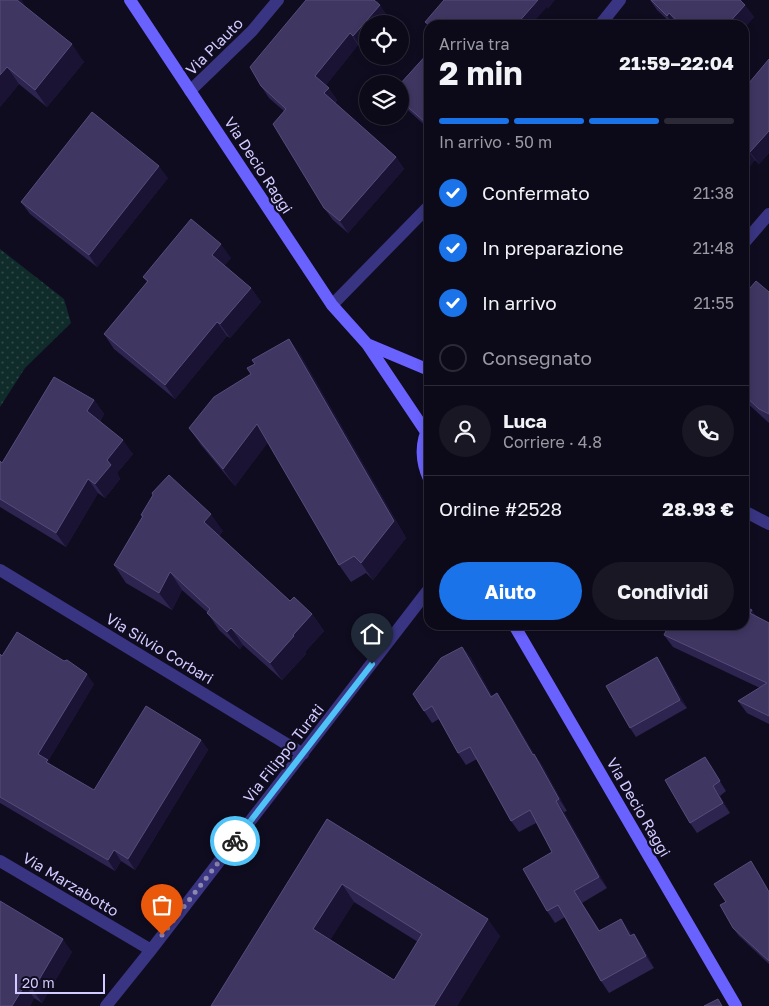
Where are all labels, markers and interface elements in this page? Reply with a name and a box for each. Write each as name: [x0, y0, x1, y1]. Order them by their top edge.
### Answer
street label: Via Plauto: [182, 14, 246, 78]
map controls: [359, 15, 409, 125]
button: locate: [359, 15, 409, 65]
text: Arriva tra: [439, 34, 510, 54]
text: 21:59–22:04: [619, 51, 734, 74]
text: 2 min: [439, 54, 523, 92]
button: layers: [359, 75, 409, 125]
street label: Via Decio Raggi: [221, 113, 297, 217]
text: In arrivo · 50 m: [439, 132, 552, 152]
icon: check: [439, 179, 467, 207]
text: Confermato: [482, 181, 590, 204]
text: 21:38: [693, 183, 734, 203]
icon: check: [439, 234, 467, 262]
text: In preparazione: [482, 236, 624, 259]
text: 21:48: [693, 238, 734, 258]
icon: check: [439, 289, 467, 317]
text: In arrivo: [482, 291, 557, 314]
text: 21:55: [694, 293, 734, 313]
text: Consegnato: [482, 346, 592, 369]
button: person: [439, 405, 491, 457]
button: phone: [682, 405, 734, 457]
text: Luca: [503, 409, 547, 432]
text: Corriere · 4.8: [503, 432, 602, 452]
text: Ordine #2528: [439, 497, 562, 520]
text: 28.93 €: [662, 497, 734, 520]
button: Aiuto: [439, 562, 582, 620]
button: Condividi: [592, 562, 734, 620]
street label: Via Silvio Corbari: [103, 609, 217, 687]
pin: [351, 613, 393, 664]
icon: home: [358, 620, 386, 648]
street label: Via Filippo Turati: [239, 700, 327, 806]
street label: Via Decio Raggi: [603, 754, 675, 860]
courier: [210, 816, 260, 866]
icon: bike: [221, 827, 249, 855]
street label: Via Marzabotto: [20, 848, 122, 920]
pin: [141, 884, 183, 935]
icon: bag: [148, 891, 176, 919]
scale bar: [15, 971, 105, 994]
text: 20 m: [22, 974, 55, 991]

